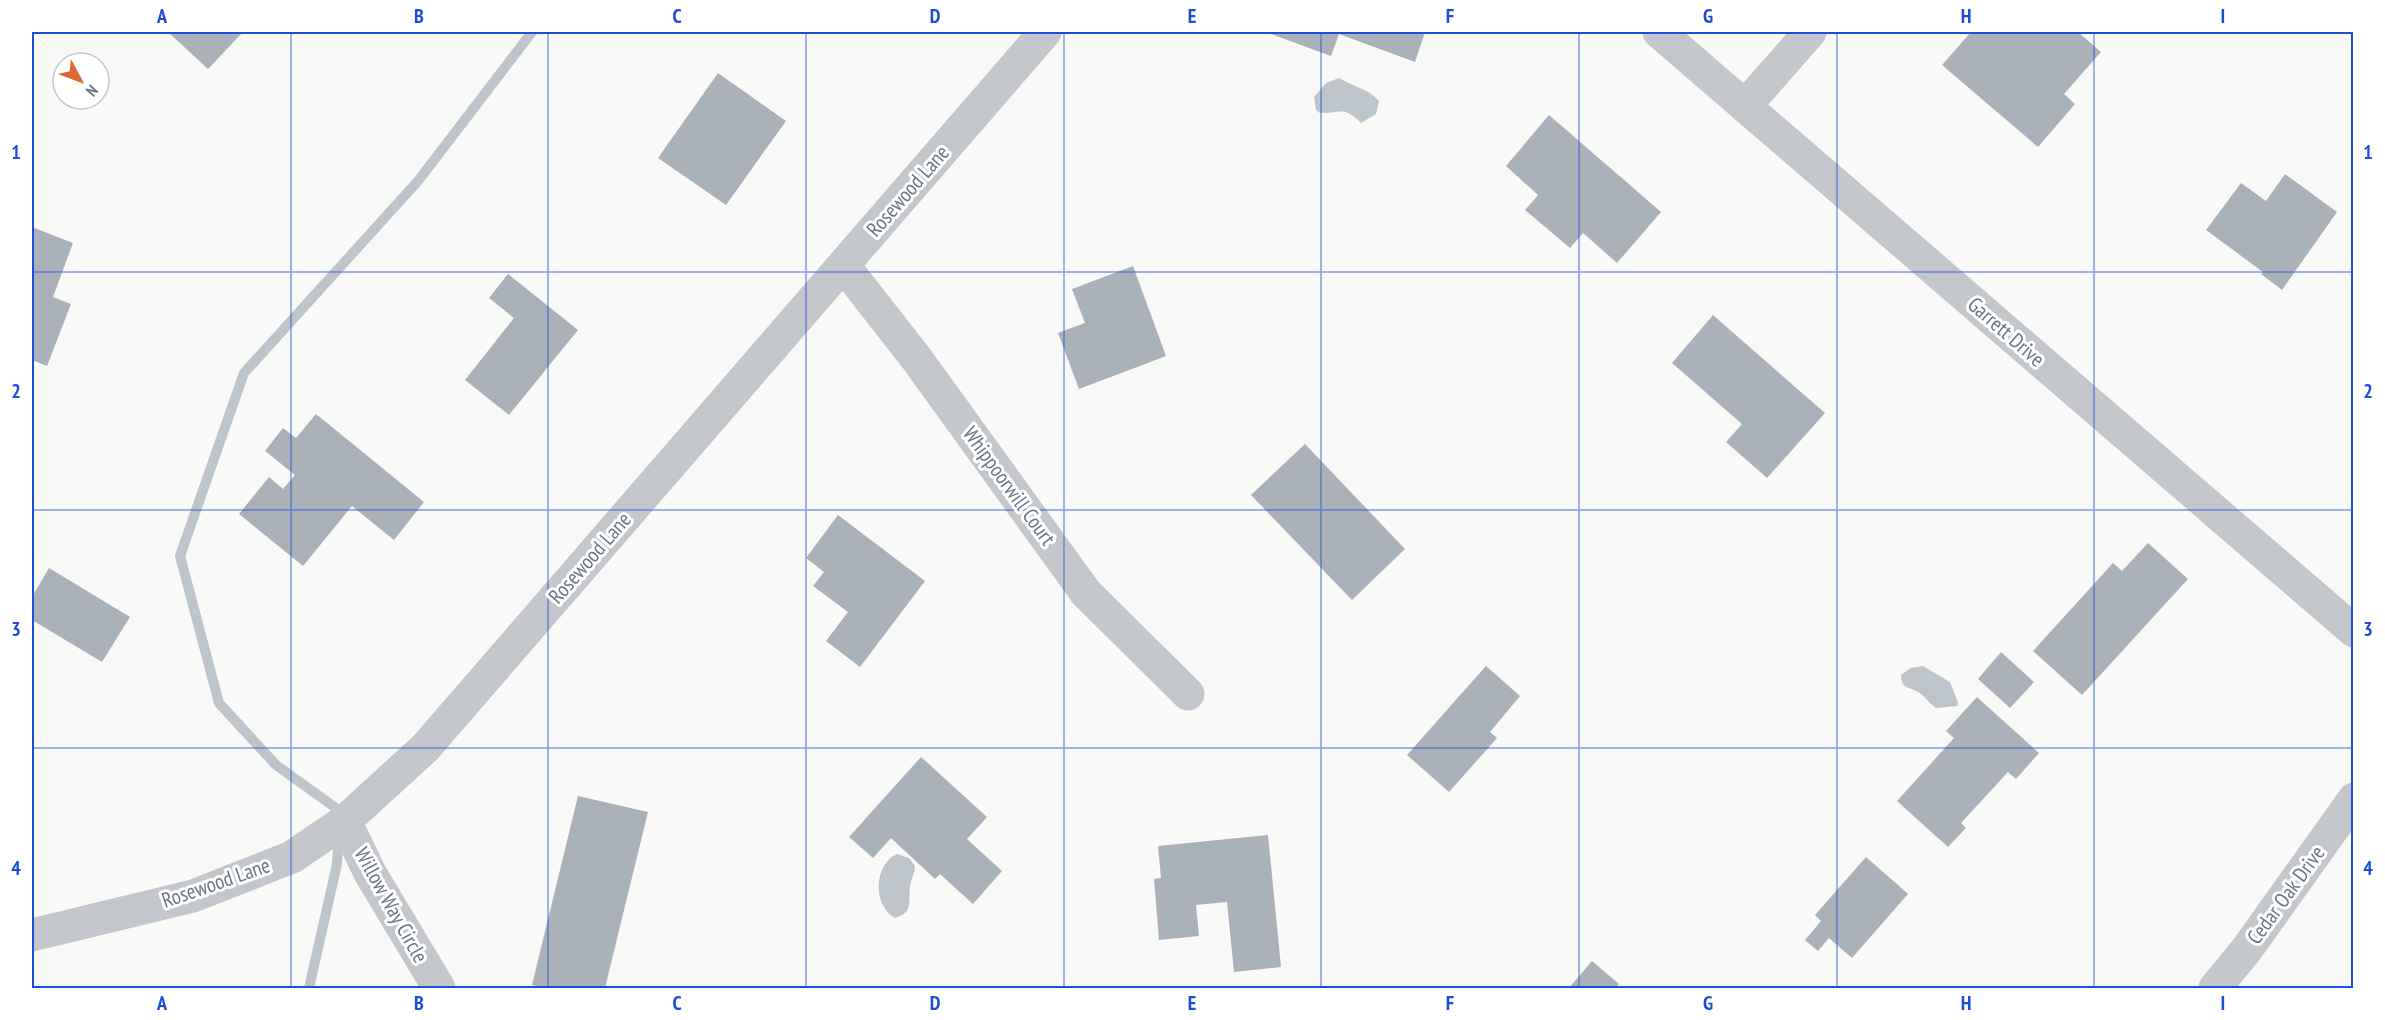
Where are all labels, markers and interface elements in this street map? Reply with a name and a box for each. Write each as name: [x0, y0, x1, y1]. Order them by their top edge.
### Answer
text: A: [156, 3, 168, 29]
text: B: [414, 3, 424, 29]
text: C: [672, 3, 682, 29]
text: D: [930, 3, 941, 29]
text: E: [1188, 3, 1196, 29]
text: F: [1446, 3, 1454, 29]
text: G: [1703, 3, 1713, 29]
text: H: [1961, 3, 1971, 29]
text: I: [2221, 3, 2225, 29]
north arrow: [51, 51, 111, 111]
text: N: [82, 81, 103, 101]
text: 1: [11, 139, 21, 165]
street label: Rosewood Lane: [861, 139, 955, 242]
text: 1: [2363, 139, 2373, 165]
street label: Garrett Drive: [1962, 291, 2050, 372]
text: 2: [11, 378, 21, 404]
text: 2: [2363, 378, 2373, 404]
street label: Whippoorwill Court: [957, 421, 1062, 551]
street label: Rosewood Lane: [543, 506, 637, 609]
text: 3: [11, 616, 21, 642]
text: 3: [2363, 616, 2373, 642]
street label: Cedar Oak Drive: [2241, 840, 2330, 949]
street label: Willow Way Circle: [349, 842, 434, 967]
street label: Rosewood Lane: [158, 851, 273, 914]
text: 4: [11, 855, 21, 881]
text: 4: [2363, 855, 2373, 881]
text: A: [156, 990, 168, 1016]
text: B: [414, 990, 424, 1016]
text: C: [672, 990, 682, 1016]
text: D: [930, 990, 941, 1016]
text: E: [1188, 990, 1196, 1016]
text: F: [1446, 990, 1454, 1016]
text: G: [1703, 990, 1713, 1016]
text: H: [1961, 990, 1971, 1016]
text: I: [2221, 990, 2225, 1016]

